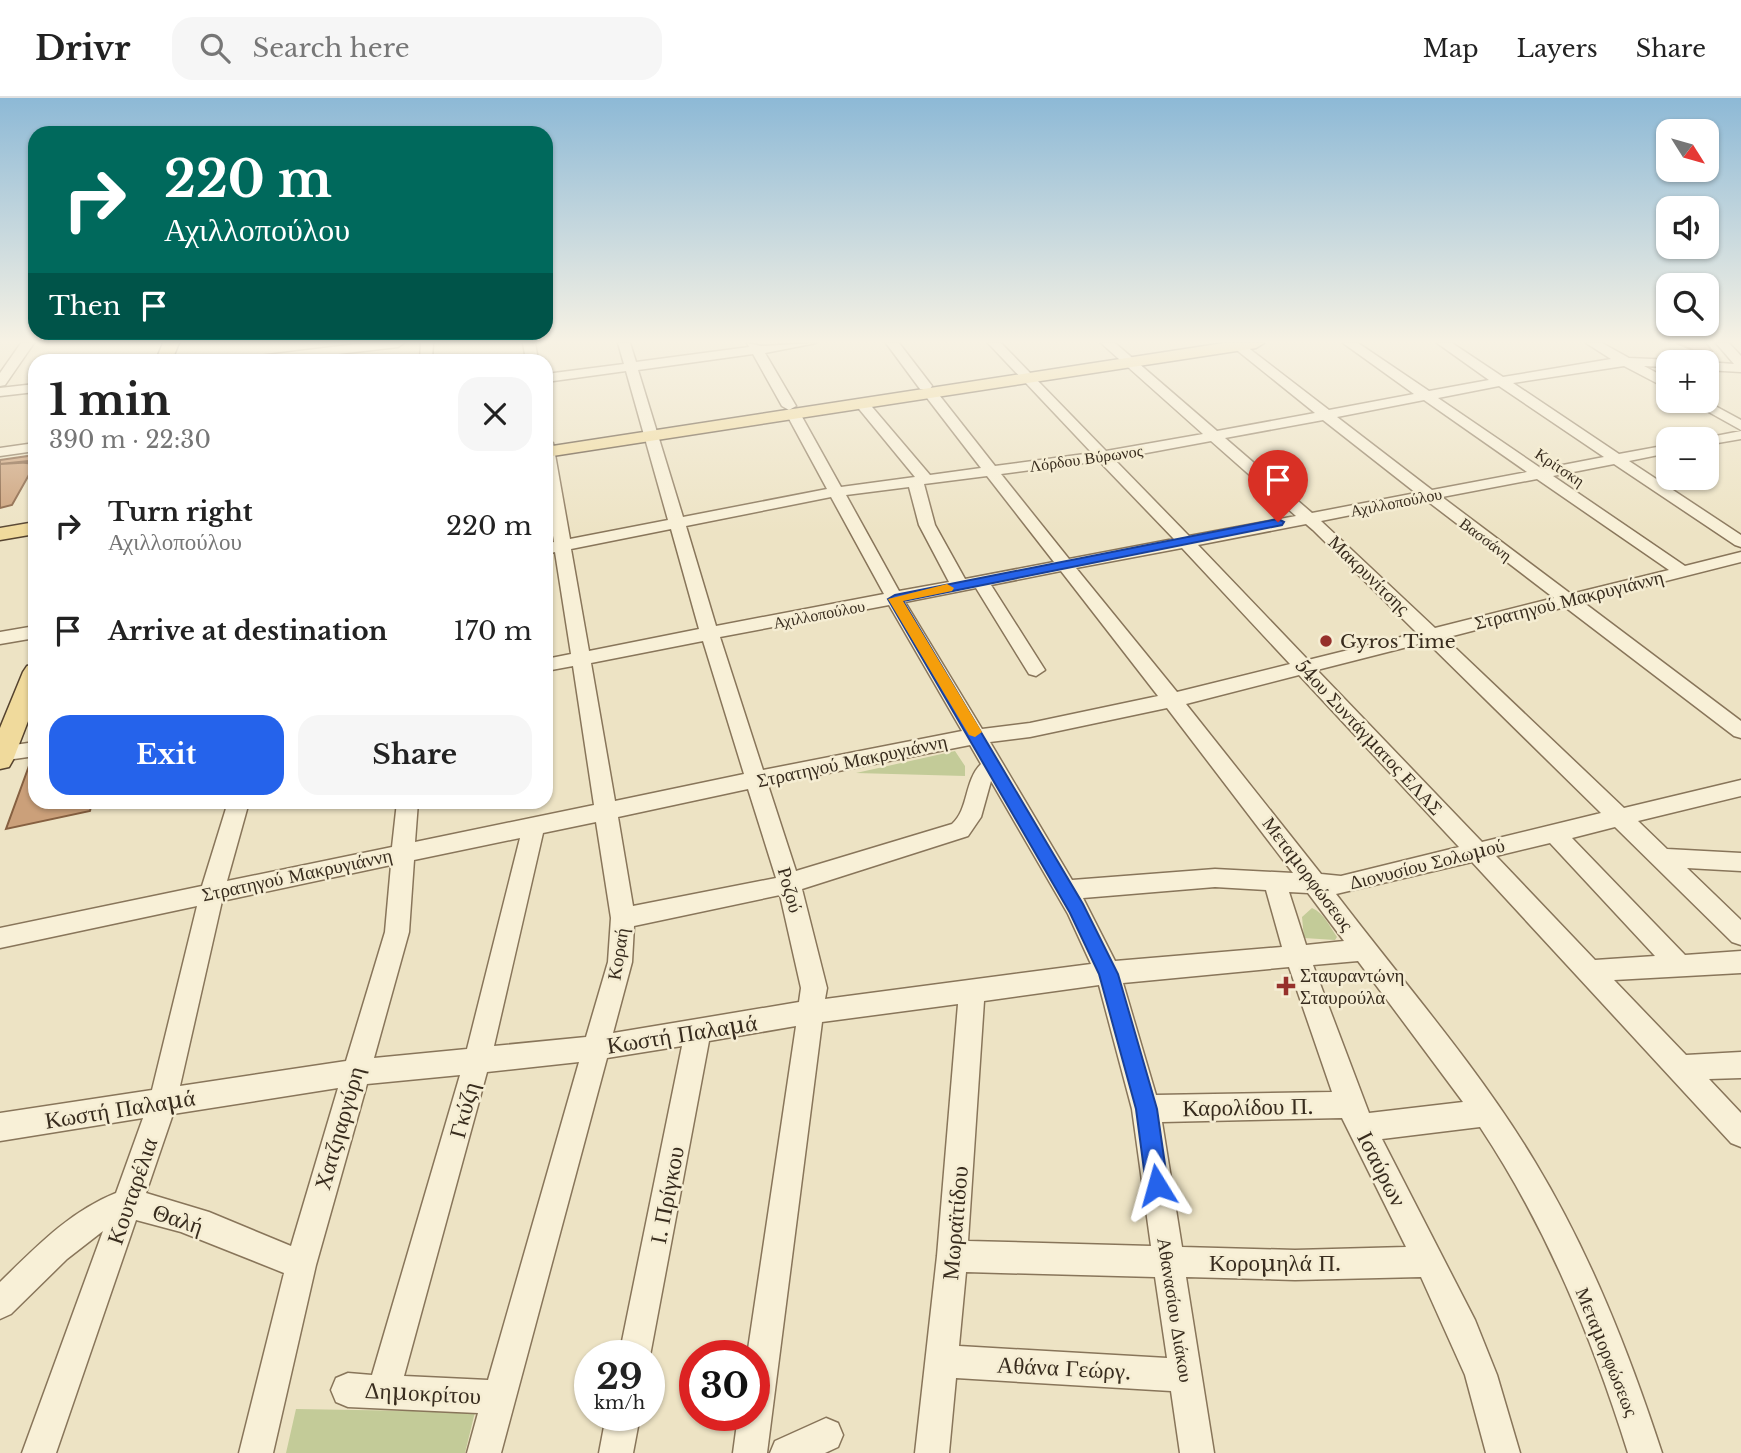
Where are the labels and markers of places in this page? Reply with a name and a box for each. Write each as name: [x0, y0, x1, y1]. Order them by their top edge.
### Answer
pin: [1248, 450, 1308, 522]
place label: Gyros Time: [1340, 630, 1456, 653]
marker: Gyros Time: [1318, 633, 1334, 649]
place label: Σταυραντώνη Σταυρούλα: [1300, 964, 1404, 1009]
marker: Σταυραντώνη Σταυρούλα: [1278, 978, 1294, 994]

